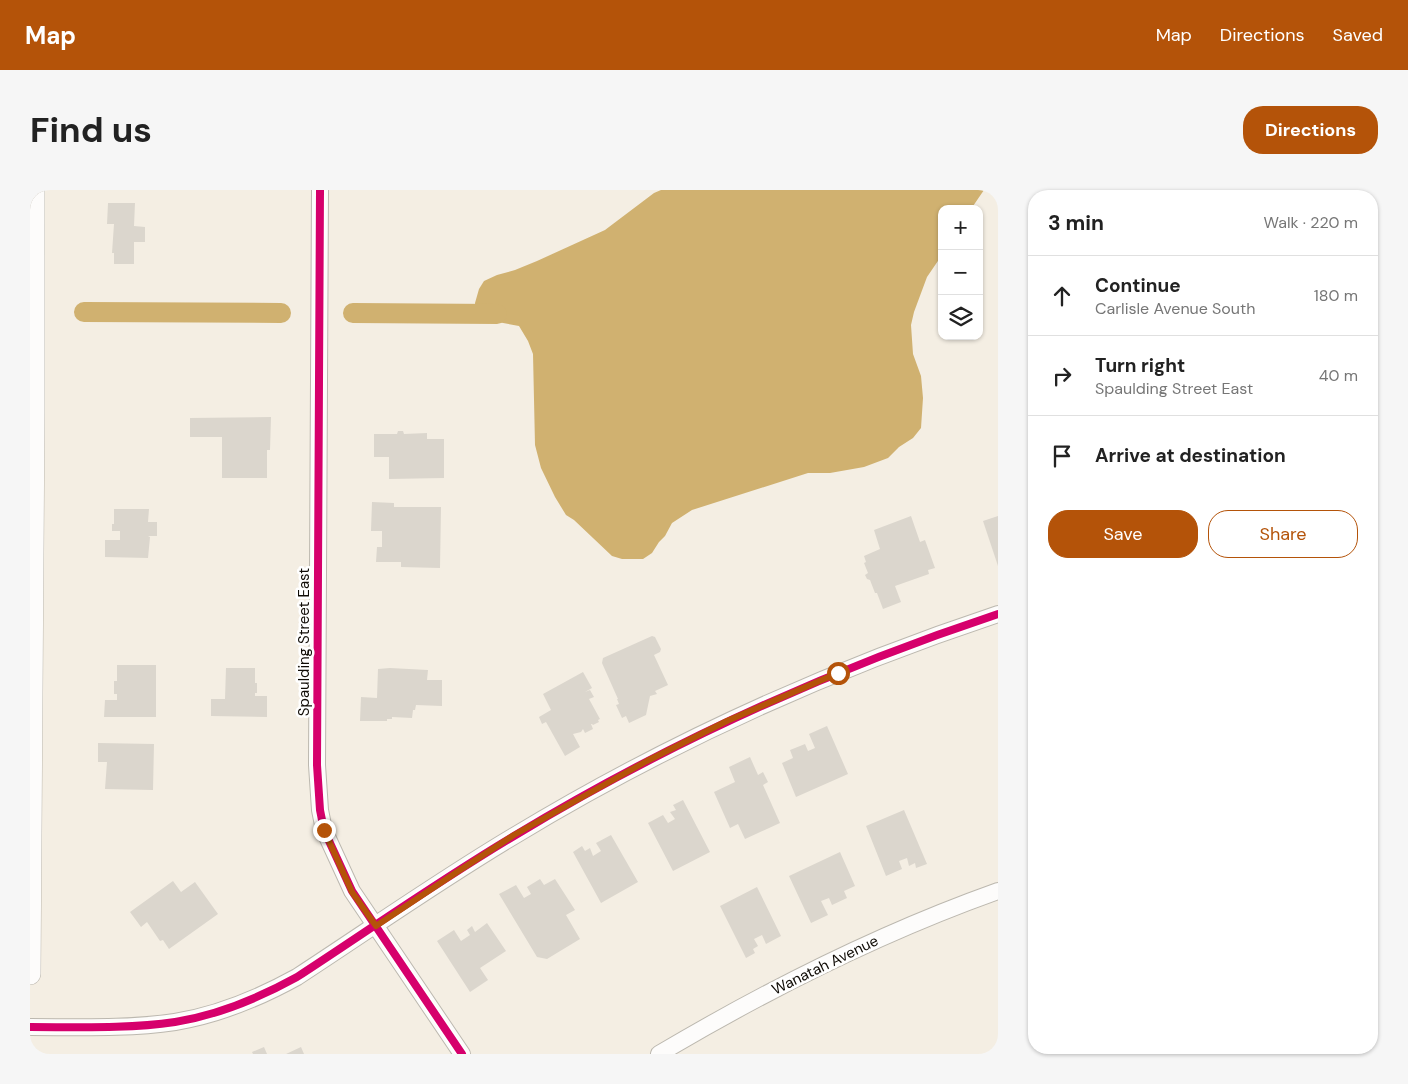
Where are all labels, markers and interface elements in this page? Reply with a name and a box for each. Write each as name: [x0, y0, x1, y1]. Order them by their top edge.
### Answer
text: Map: [25, 20, 76, 51]
text: Map: [1156, 23, 1192, 47]
text: Directions: [1220, 23, 1305, 47]
text: Saved: [1333, 23, 1383, 47]
button: Directions: [1243, 106, 1378, 154]
text: Find us: [30, 107, 152, 153]
map controls: [938, 205, 983, 340]
button: +: [938, 205, 983, 250]
text: 3 min: [1048, 209, 1104, 237]
text: Walk · 220 m: [1264, 212, 1358, 233]
button: −: [938, 250, 983, 295]
text: Continue: [1095, 273, 1181, 298]
icon: ahead: [1048, 282, 1076, 310]
text: 180 m: [1314, 285, 1358, 306]
button: layers: [938, 295, 983, 340]
text: Carlisle Avenue South: [1095, 298, 1255, 319]
text: Turn right: [1095, 353, 1185, 378]
icon: right: [1048, 362, 1076, 390]
text: 40 m: [1319, 365, 1358, 386]
text: Spaulding Street East: [1095, 378, 1253, 399]
icon: arrive: [1048, 442, 1076, 470]
text: Arrive at destination: [1095, 443, 1286, 468]
button: Save: [1048, 510, 1198, 558]
button: Share: [1208, 510, 1358, 558]
street label: Spaulding Street East: [294, 568, 314, 716]
route start: [827, 662, 850, 685]
route end: [313, 819, 336, 842]
street label: Wanatah Avenue: [768, 931, 882, 999]

